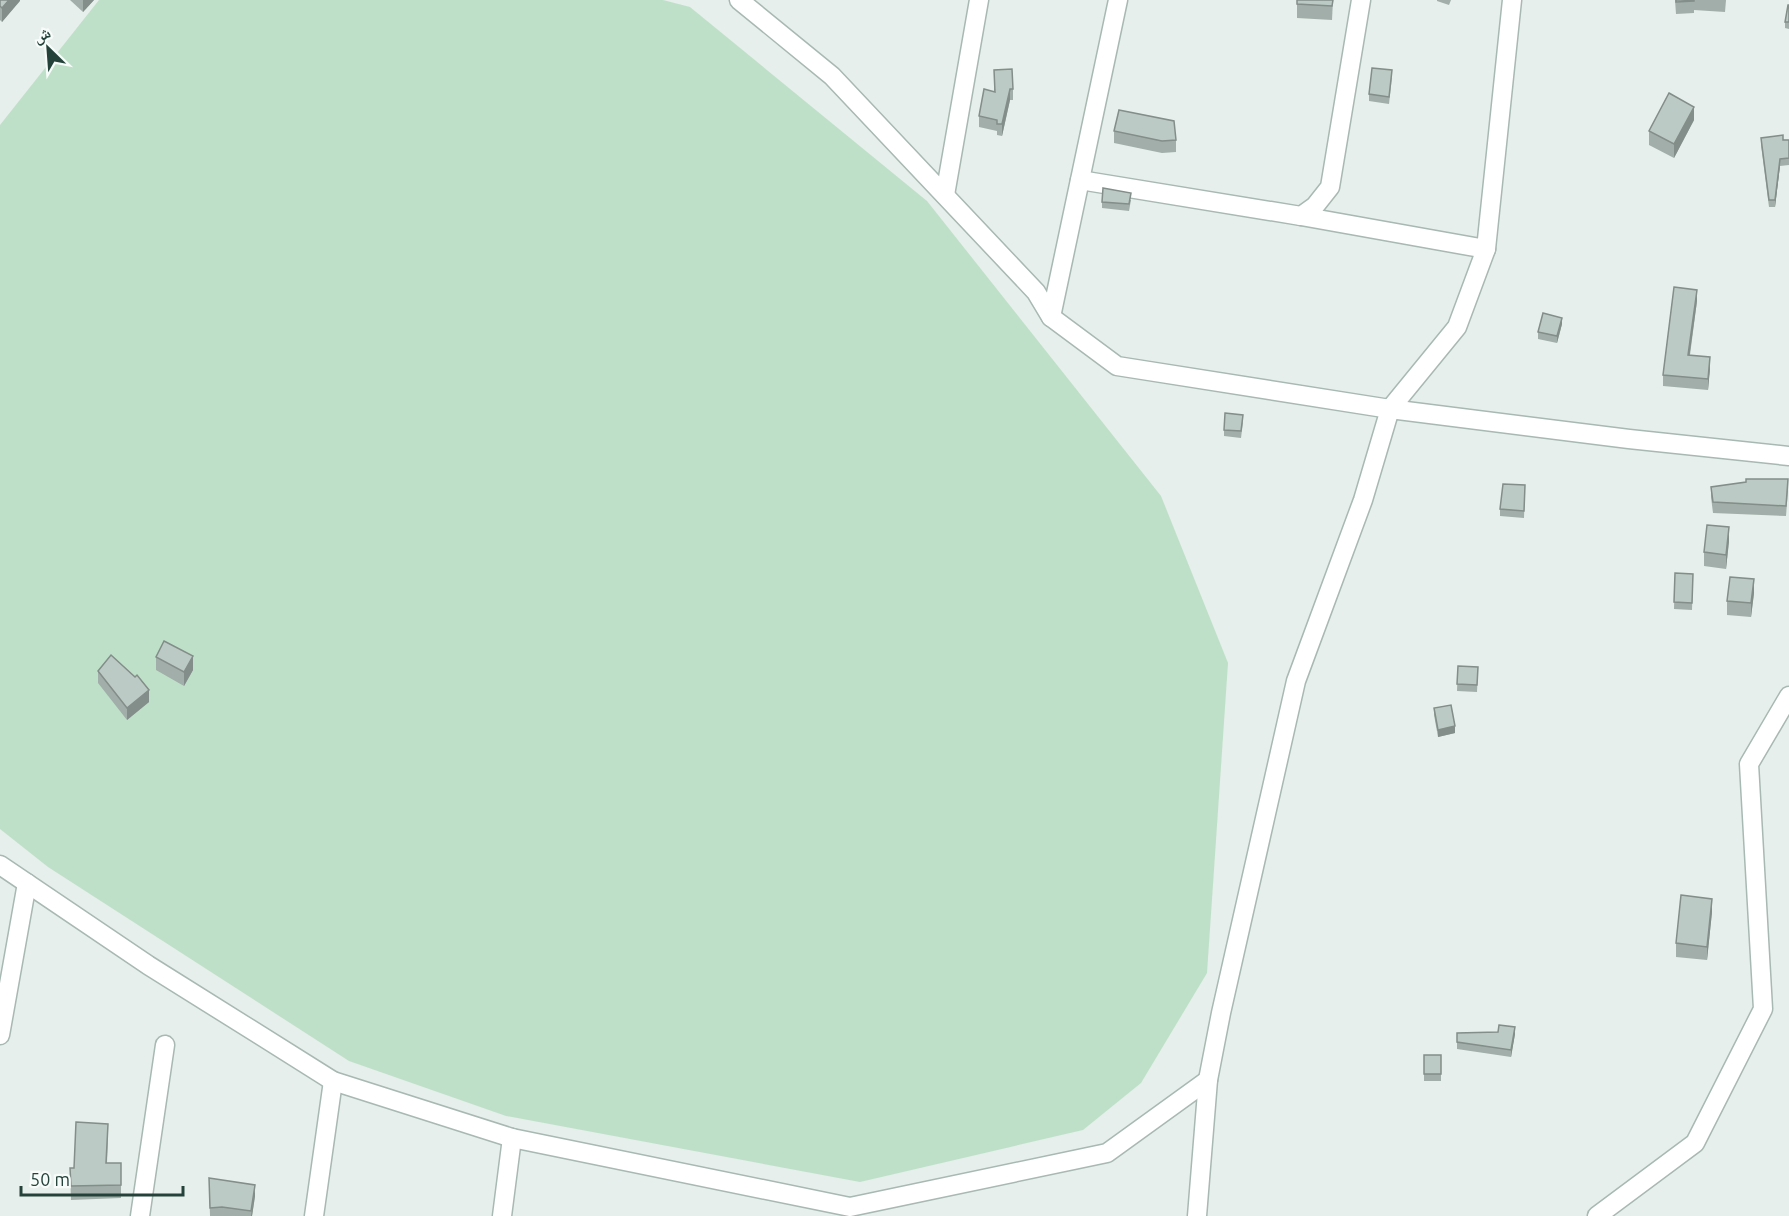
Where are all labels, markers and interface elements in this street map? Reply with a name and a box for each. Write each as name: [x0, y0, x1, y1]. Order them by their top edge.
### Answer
north arrow: [18, 18, 78, 78]
text: ش: [30, 23, 54, 47]
scale bar: [21, 1159, 183, 1197]
text: 50 m: [30, 1169, 70, 1189]

